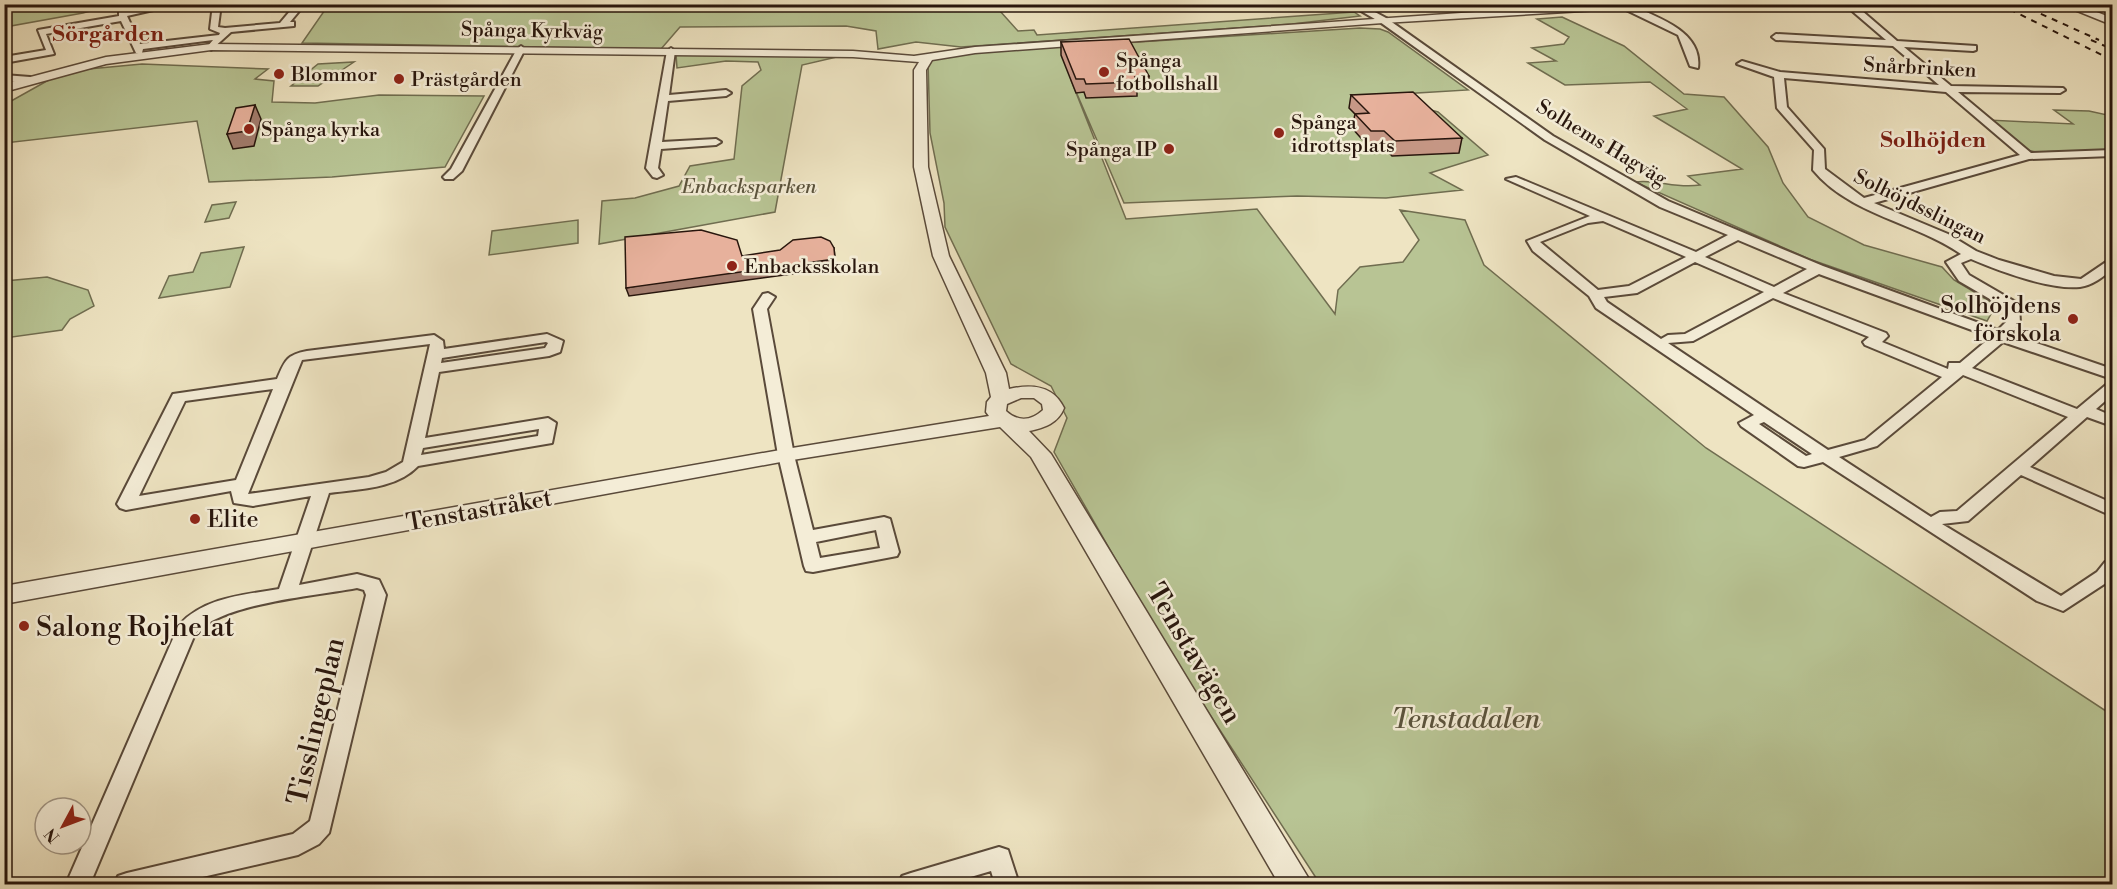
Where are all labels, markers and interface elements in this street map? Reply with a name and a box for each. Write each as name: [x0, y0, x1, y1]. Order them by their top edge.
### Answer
street label: Spånga Kyrkväg: [461, 18, 604, 45]
district label: Sörgården: [52, 21, 164, 48]
place label: Spånga fotbollshall: [1116, 49, 1218, 97]
street label: Snårbrinken: [1863, 53, 1977, 84]
place label: Blommor: [290, 63, 377, 88]
marker: Spånga fotbollshall: [1097, 65, 1111, 79]
marker: Blommor: [272, 67, 286, 81]
place label: Prästgården: [411, 68, 522, 93]
marker: Prästgården: [392, 72, 406, 86]
street label: Solhems Hagväg: [1531, 94, 1672, 192]
place label: Spånga idrottsplats: [1291, 111, 1395, 159]
place label: Spånga kyrka: [261, 118, 381, 143]
marker: Spånga kyrka: [242, 122, 256, 136]
marker: Spånga idrottsplats: [1272, 126, 1286, 140]
district label: Solhöjden: [1880, 127, 1986, 154]
place label: Spånga IP: [1066, 138, 1157, 163]
marker: Spånga IP: [1162, 142, 1176, 156]
street label: Solhöjdsslingan: [1849, 165, 1990, 250]
park label: Enbacksparken: [681, 175, 817, 200]
place label: Enbacksskolan: [744, 255, 880, 280]
marker: Enbacksskolan: [725, 259, 739, 273]
place label: Solhöjdens förskola: [1940, 291, 2062, 349]
marker: Solhöjdens förskola: [2066, 312, 2080, 326]
street label: Tenstastråket: [404, 483, 555, 539]
place label: Elite: [207, 505, 259, 535]
marker: Elite: [188, 512, 202, 526]
street label: Tenstavägen: [1138, 577, 1250, 731]
place label: Salong Rojhelat: [36, 610, 235, 645]
marker: Salong Rojhelat: [17, 619, 31, 633]
street label: Tisslingeplan: [280, 634, 353, 809]
park label: Tenstadalen: [1391, 702, 1541, 737]
north arrow: [33, 796, 93, 856]
text: N: [41, 824, 64, 847]

